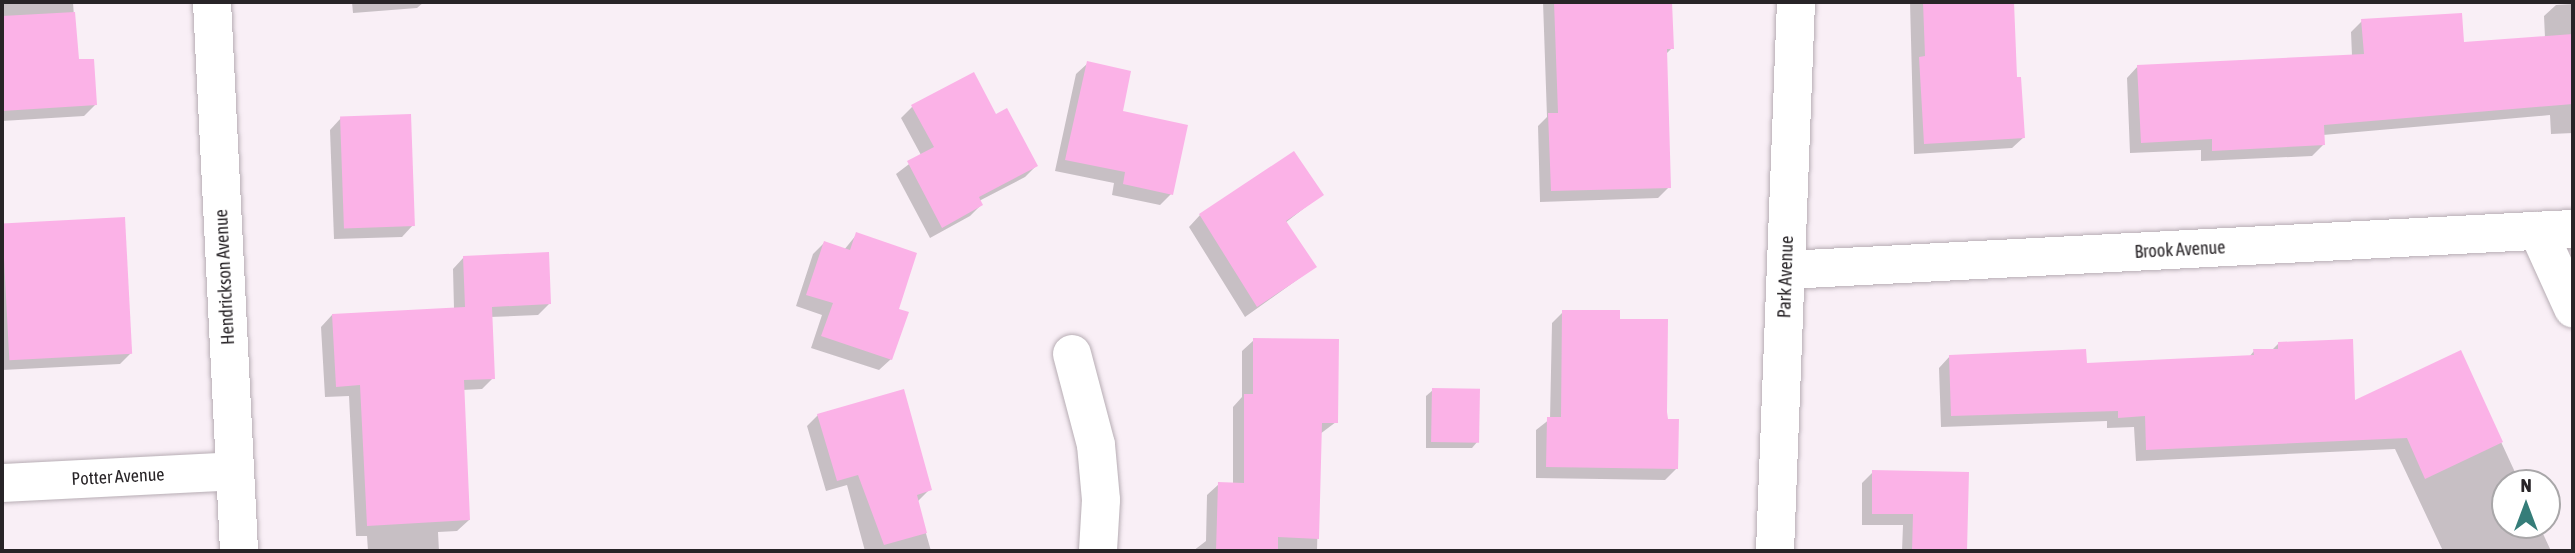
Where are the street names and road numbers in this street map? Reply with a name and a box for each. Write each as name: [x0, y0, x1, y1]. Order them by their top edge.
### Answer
street label: Hendrickson Avenue: [211, 209, 239, 345]
street label: Park Avenue: [1774, 235, 1798, 319]
street label: Brook Avenue: [2134, 237, 2226, 263]
street label: Potter Avenue: [71, 464, 165, 490]

